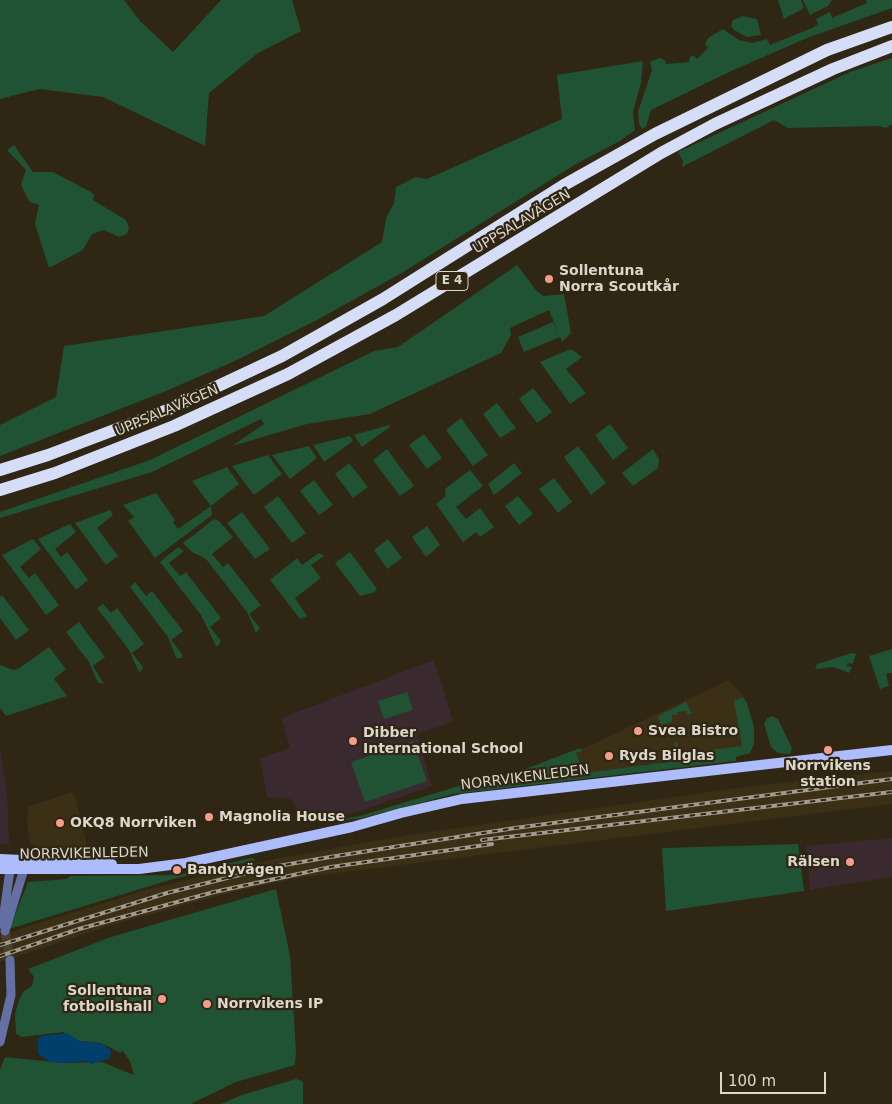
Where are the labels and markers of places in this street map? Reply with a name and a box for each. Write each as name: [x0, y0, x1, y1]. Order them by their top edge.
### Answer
place label: Sollentuna Norra Scoutkår: [559, 263, 679, 296]
marker: Sollentuna Norra Scoutkår: [543, 273, 555, 285]
place label: Svea Bistro: [648, 723, 738, 739]
place label: Dibber International School: [363, 725, 523, 758]
marker: Svea Bistro: [632, 725, 644, 737]
marker: Dibber International School: [347, 735, 359, 747]
marker: Norrvikens station: [822, 744, 834, 756]
place label: Ryds Bilglas: [619, 748, 714, 764]
marker: Ryds Bilglas: [603, 750, 615, 762]
place label: Norrvikens station: [785, 758, 871, 790]
place label: Magnolia House: [219, 809, 345, 825]
marker: Magnolia House: [203, 811, 215, 823]
place label: OKQ8 Norrviken: [70, 815, 197, 831]
marker: OKQ8 Norrviken: [54, 817, 66, 829]
place label: Rälsen: [787, 854, 840, 870]
marker: Rälsen: [844, 856, 856, 868]
place label: Bandyvägen: [187, 862, 284, 878]
marker: Bandyvägen: [171, 864, 183, 876]
place label: Sollentuna fotbollshall: [63, 983, 152, 1016]
marker: Sollentuna fotbollshall: [156, 993, 168, 1005]
place label: Norrvikens IP: [217, 996, 323, 1012]
marker: Norrvikens IP: [201, 998, 213, 1010]

